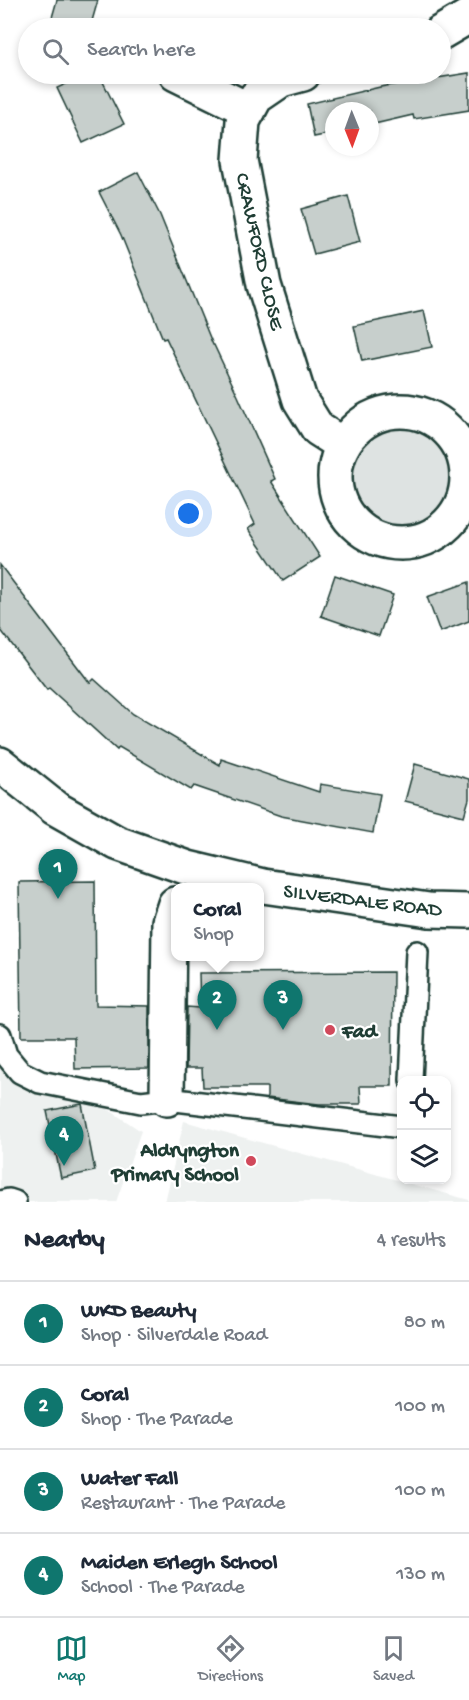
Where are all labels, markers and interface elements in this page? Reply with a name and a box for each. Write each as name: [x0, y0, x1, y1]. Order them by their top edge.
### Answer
search box: [18, 18, 451, 84]
icon: search: [39, 35, 72, 68]
text: Search here: [87, 38, 195, 64]
north arrow: [325, 102, 379, 156]
street label: CRAWFORD CLOSE: [227, 171, 288, 334]
your location: [174, 499, 203, 528]
pin: 1: [38, 850, 78, 899]
street label: SILVERDALE ROAD: [282, 880, 444, 925]
popup: [171, 883, 264, 961]
text: Coral: [193, 898, 242, 924]
text: Shop: [193, 924, 234, 947]
pin: 2: [198, 980, 236, 1030]
pin: 3: [264, 980, 302, 1030]
place label: Fad: [341, 1021, 379, 1046]
marker: Fad: [323, 1023, 337, 1037]
map controls: [397, 1076, 451, 1184]
button: locate: [397, 1076, 451, 1130]
pin: 4: [44, 1116, 84, 1166]
button: layers: [397, 1130, 451, 1184]
place label: Aldryngton Primary School: [111, 1140, 240, 1189]
marker: Aldryngton Primary School: [244, 1154, 258, 1168]
text: Nearby: [24, 1226, 105, 1257]
text: 4 results: [377, 1230, 445, 1253]
text: WKD Beauty: [81, 1299, 196, 1325]
text: 1: [39, 1312, 48, 1335]
text: 80 m: [404, 1312, 445, 1335]
text: Shop · Silverdale Road: [81, 1325, 267, 1348]
text: Coral: [81, 1383, 129, 1409]
text: 2: [39, 1396, 48, 1419]
text: 100 m: [395, 1396, 445, 1419]
text: Shop · The Parade: [81, 1409, 233, 1432]
text: Water Fall: [81, 1467, 178, 1493]
text: 3: [38, 1480, 49, 1503]
text: 100 m: [395, 1480, 445, 1503]
text: Restaurant · The Parade: [81, 1493, 285, 1516]
text: Maiden Erlegh School: [81, 1551, 278, 1577]
text: 4: [39, 1564, 48, 1587]
text: 130 m: [396, 1564, 445, 1587]
text: School · The Parade: [81, 1577, 245, 1600]
tab: Map: [55, 1632, 88, 1687]
tab: Directions: [198, 1632, 263, 1687]
tab: Saved: [373, 1632, 414, 1687]

